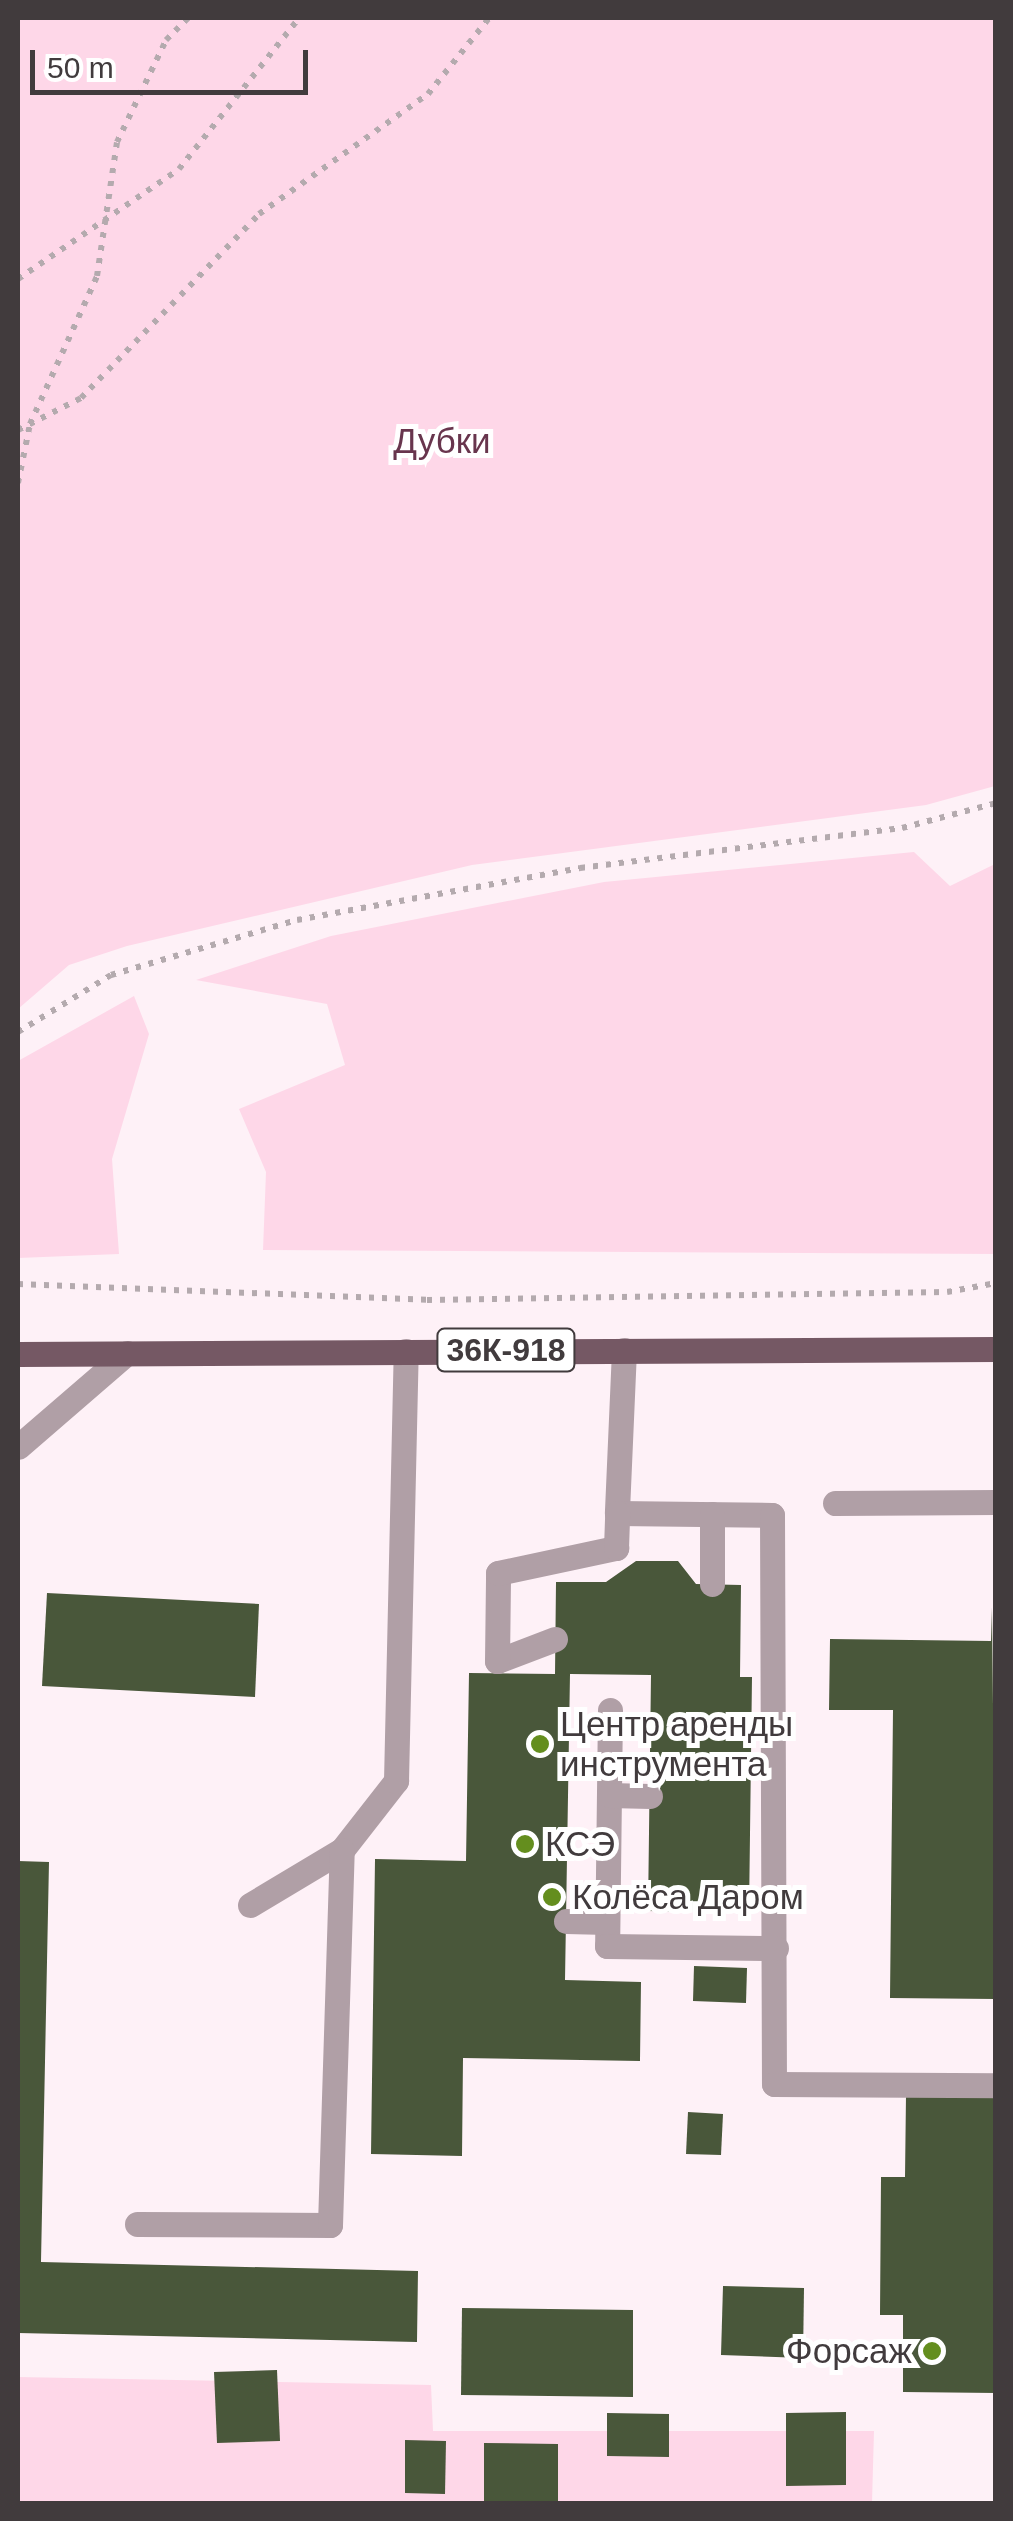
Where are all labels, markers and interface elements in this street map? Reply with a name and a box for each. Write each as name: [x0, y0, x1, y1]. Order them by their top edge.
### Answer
scale bar: [35, 30, 312, 92]
text: 50 m: [47, 51, 114, 84]
park label: Дубки: [393, 420, 491, 462]
road number: 36К-918: [436, 1323, 576, 1377]
place label: Центр аренды инструмента: [560, 1703, 793, 1785]
marker: Центр аренды инструмента: [529, 1733, 551, 1755]
place label: КСЭ: [545, 1823, 615, 1865]
marker: КСЭ: [514, 1833, 536, 1855]
place label: Колёса Даром: [572, 1876, 804, 1918]
marker: Колёса Даром: [541, 1886, 563, 1908]
place label: Форсаж: [786, 2330, 912, 2372]
marker: Форсаж: [921, 2340, 943, 2362]

